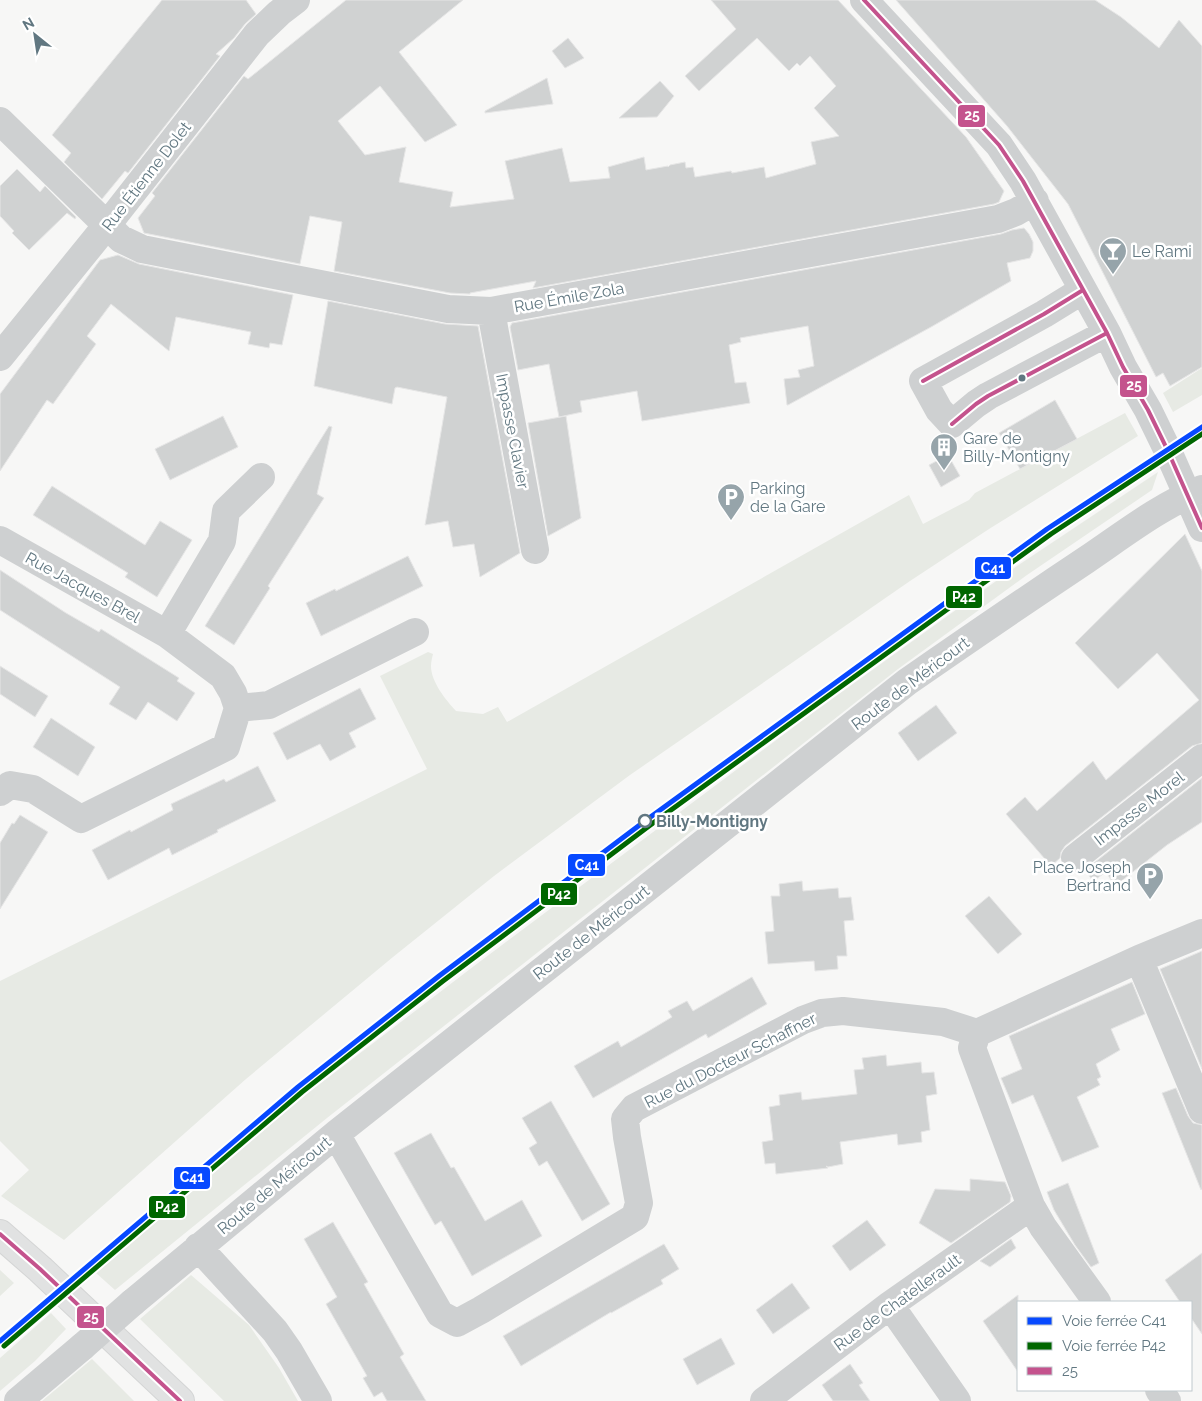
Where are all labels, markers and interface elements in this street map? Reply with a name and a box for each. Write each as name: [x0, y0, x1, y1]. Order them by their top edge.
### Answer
north arrow: [10, 10, 60, 60]
text: N: [20, 14, 37, 33]
line badge: 25: [957, 104, 986, 128]
text: 25: [964, 107, 980, 123]
street label: Rue Étienne Dolet: [97, 117, 195, 235]
bar icon: Le Rami: [1098, 236, 1128, 275]
place label: Le Rami: [1132, 242, 1192, 261]
street label: Rue Émile Zola: [512, 277, 626, 317]
street label: Impasse Clavier: [492, 372, 533, 491]
unlabelled marker: [1017, 373, 1027, 383]
line badge: 25: [1119, 374, 1148, 398]
text: 25: [1126, 377, 1142, 393]
place label: Gare de Billy-Montigny: [963, 429, 1070, 466]
building icon: Gare de Billy-Montigny: [929, 432, 959, 471]
place label: Parking de la Gare: [750, 479, 826, 516]
parking icon: Parking de la Gare: [716, 482, 746, 521]
street label: Rue Jacques Brel: [22, 548, 144, 627]
line badge: C41: [974, 556, 1012, 580]
text: C41: [981, 560, 1005, 576]
line badge: P42: [945, 585, 983, 609]
text: P42: [952, 589, 976, 605]
street label: Route de Méricourt: [848, 633, 973, 734]
street label: Impasse Morel: [1091, 767, 1188, 849]
place label: Billy-Montigny: [656, 812, 768, 831]
marker: Billy-Montigny: [638, 814, 652, 828]
line badge: C41: [567, 853, 606, 877]
text: C41: [575, 857, 599, 873]
place label: Place Joseph Bertrand: [1033, 858, 1131, 895]
parking icon: Place Joseph Bertrand: [1135, 861, 1165, 900]
street label: Route de Méricourt: [529, 881, 654, 984]
line badge: P42: [540, 882, 578, 906]
text: P42: [547, 886, 571, 902]
street label: Rue du Docteur Schaffner: [641, 1009, 820, 1112]
street label: Route de Méricourt: [214, 1132, 335, 1238]
line badge: C41: [173, 1166, 211, 1190]
text: C41: [180, 1169, 204, 1185]
line badge: P42: [148, 1195, 186, 1219]
text: P42: [155, 1199, 179, 1215]
street label: Rue de Chatellerault: [830, 1250, 965, 1355]
legend: [1017, 1301, 1192, 1391]
line badge: 25: [76, 1305, 105, 1329]
text: 25: [83, 1309, 99, 1325]
text: Voie ferrée C41: [1062, 1312, 1167, 1330]
text: Voie ferrée P42: [1062, 1337, 1166, 1355]
text: 25: [1062, 1362, 1078, 1380]

